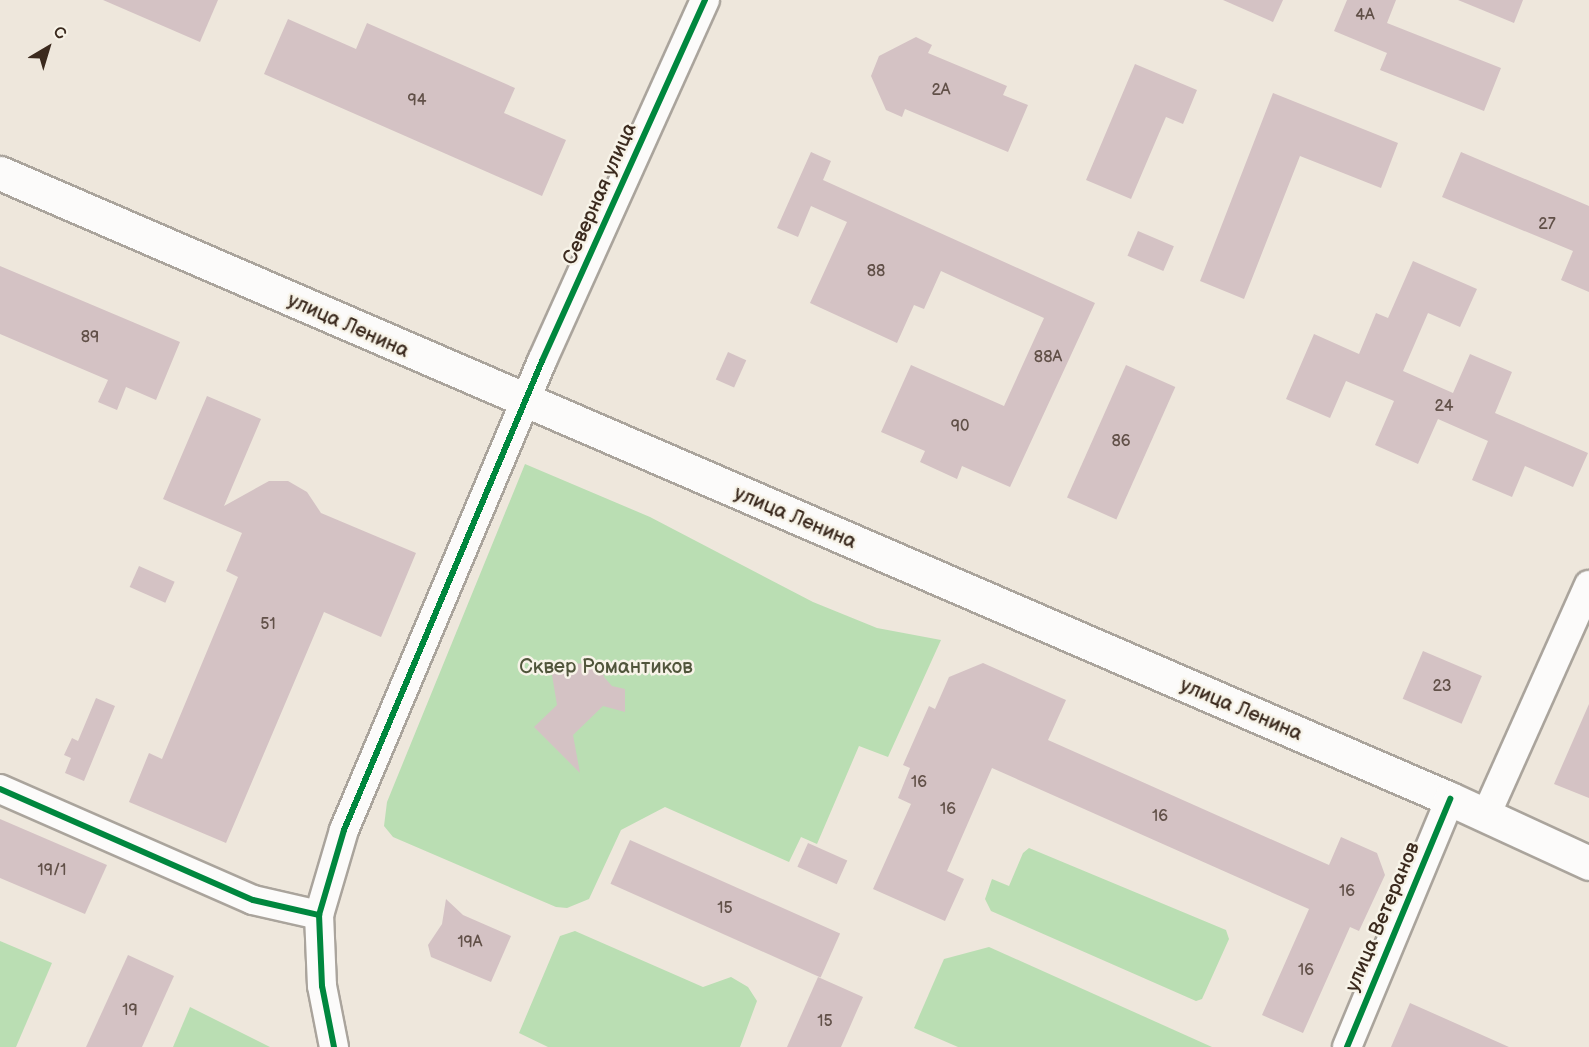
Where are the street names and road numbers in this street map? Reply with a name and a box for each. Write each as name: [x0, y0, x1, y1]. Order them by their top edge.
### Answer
street label: Северная улица: [558, 119, 642, 269]
street label: улица Ленина: [284, 289, 412, 363]
street label: улица Ленина: [730, 482, 860, 554]
street label: улица Ленина: [1176, 674, 1306, 746]
street label: улица Ветеранов: [1341, 839, 1425, 995]

